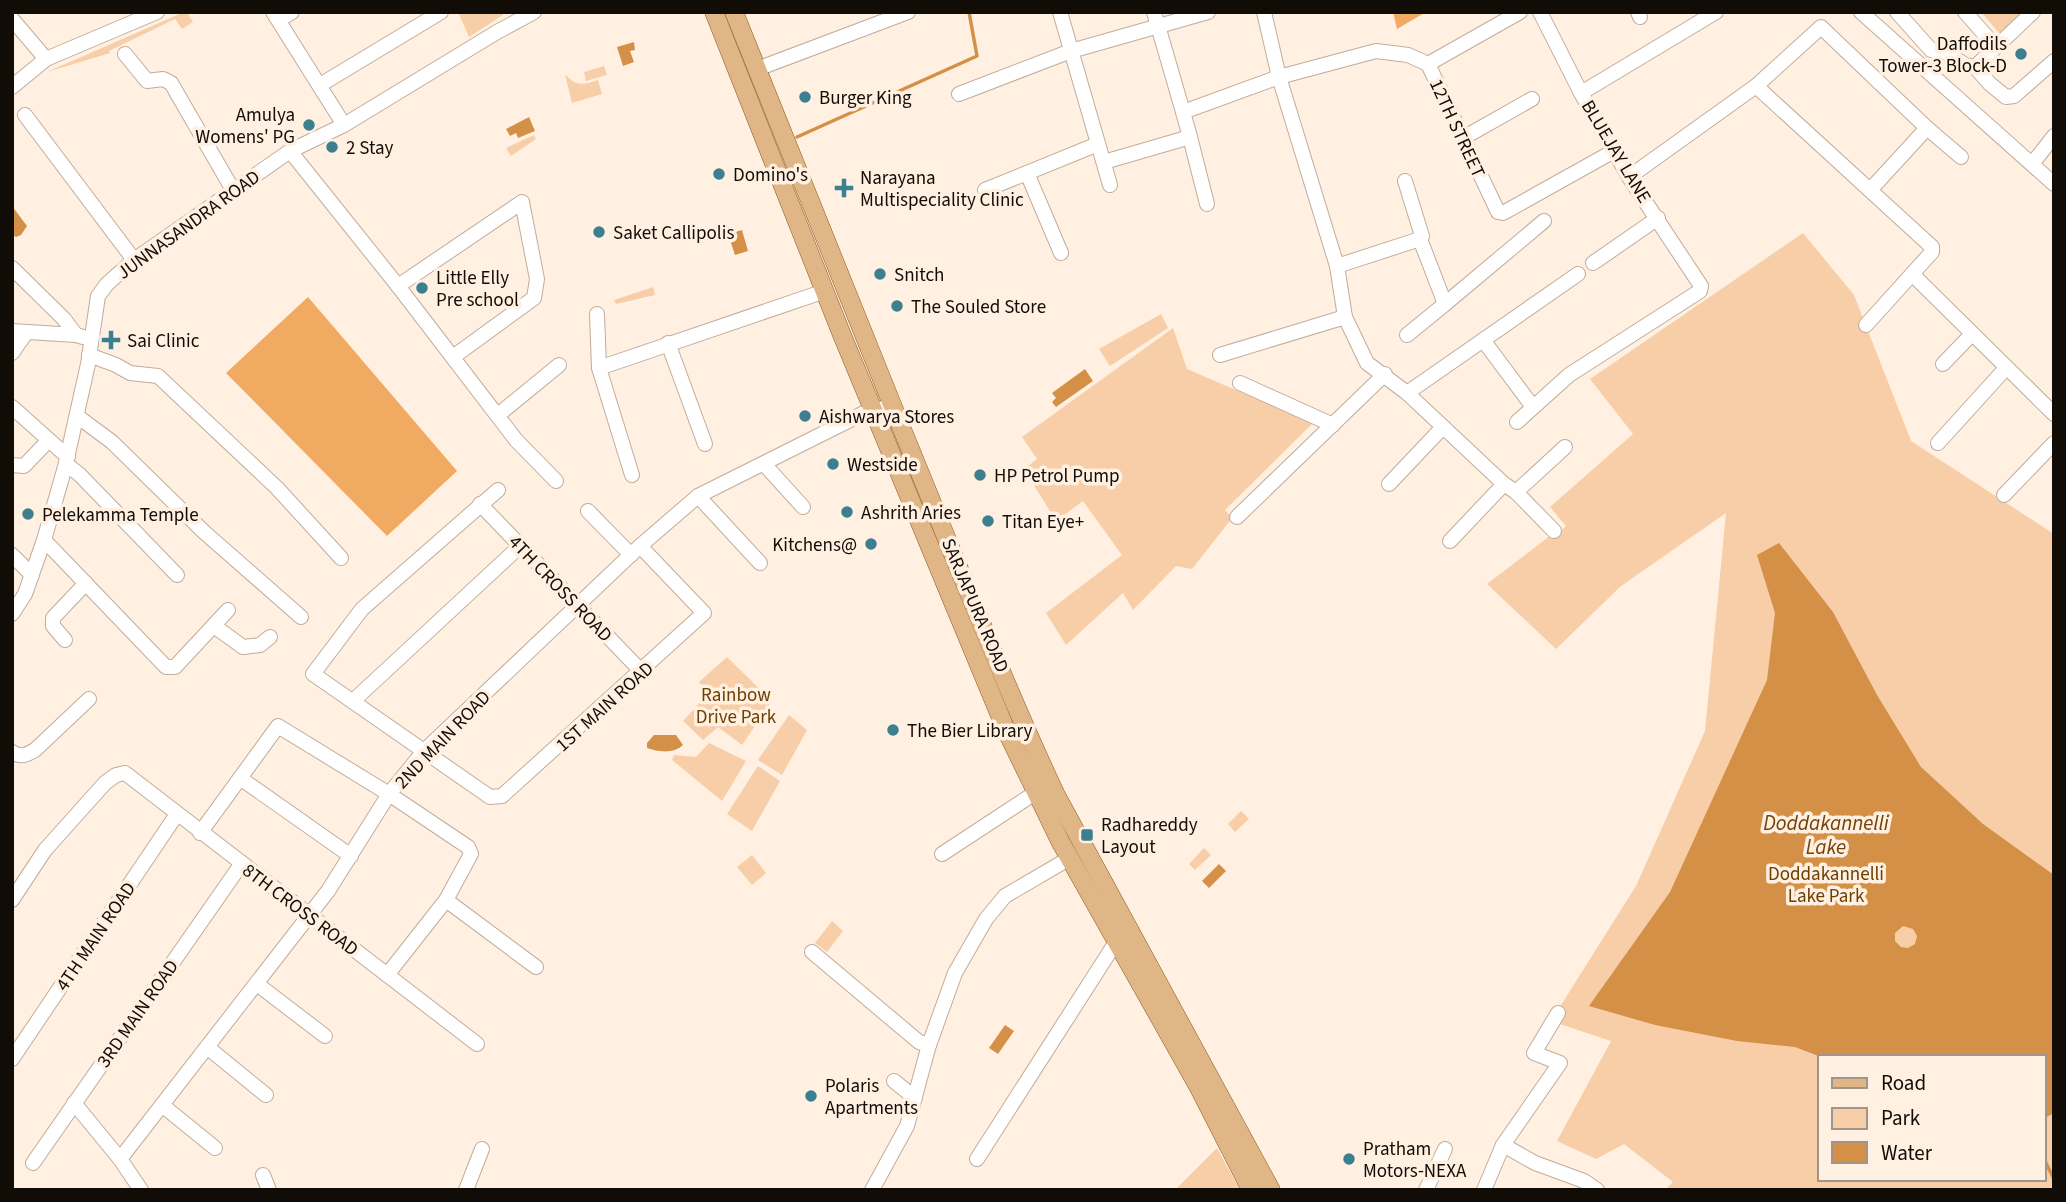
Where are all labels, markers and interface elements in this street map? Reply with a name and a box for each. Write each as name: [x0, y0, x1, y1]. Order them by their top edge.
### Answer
place label: Daffodils Tower-3 Block-D: [1878, 31, 2007, 80]
marker: Daffodils Tower-3 Block-D: [2013, 46, 2029, 62]
street label: 12TH STREET: [1422, 75, 1491, 182]
place label: Burger King: [819, 85, 912, 112]
marker: Burger King: [797, 89, 813, 105]
street label: BLUEJAY LANE: [1574, 95, 1657, 208]
place label: Amulya Womens' PG: [195, 102, 295, 151]
marker: Amulya Womens' PG: [301, 117, 317, 133]
place label: 2 Stay: [346, 135, 394, 162]
marker: 2 Stay: [324, 139, 340, 155]
place label: Domino's: [733, 162, 808, 189]
street label: JUNNASANDRA ROAD: [112, 164, 266, 286]
place label: Narayana Multispeciality Clinic: [860, 165, 1024, 214]
marker: Domino's: [711, 166, 727, 182]
marker: Narayana Multispeciality Clinic: [834, 178, 854, 198]
place label: Saket Callipolis: [613, 220, 734, 247]
marker: Saket Callipolis: [591, 224, 607, 240]
place label: Snitch: [894, 262, 944, 289]
place label: Little Elly Pre school: [436, 265, 519, 314]
marker: Snitch: [872, 266, 888, 282]
marker: Little Elly Pre school: [414, 280, 430, 296]
place label: The Souled Store: [911, 294, 1046, 321]
marker: The Souled Store: [889, 298, 905, 314]
place label: Sai Clinic: [127, 328, 200, 355]
marker: Sai Clinic: [101, 330, 121, 350]
place label: Aishwarya Stores: [819, 404, 954, 431]
marker: Aishwarya Stores: [797, 408, 813, 424]
place label: Westside: [847, 452, 918, 479]
marker: Westside: [825, 456, 841, 472]
place label: HP Petrol Pump: [994, 463, 1120, 490]
marker: HP Petrol Pump: [972, 467, 988, 483]
place label: Ashrith Aries: [861, 500, 961, 527]
place label: Pelekamma Temple: [42, 502, 199, 529]
marker: Ashrith Aries: [839, 504, 855, 520]
marker: Pelekamma Temple: [20, 506, 36, 522]
place label: Titan Eye+: [1002, 509, 1084, 536]
marker: Titan Eye+: [980, 513, 996, 529]
street label: 4TH CROSS ROAD: [502, 530, 618, 648]
place label: Kitchens@: [772, 532, 857, 559]
street label: SARJAPURA ROAD: [934, 534, 1015, 677]
marker: Kitchens@: [863, 536, 879, 552]
street label: 1ST MAIN ROAD: [550, 656, 660, 759]
park label: Rainbow Drive Park: [696, 682, 777, 731]
street label: 2ND MAIN ROAD: [389, 685, 497, 795]
place label: The Bier Library: [907, 718, 1033, 745]
marker: The Bier Library: [885, 722, 901, 738]
water label: Doddakannelli Lake: [1763, 808, 1890, 862]
place label: Radhareddy Layout: [1101, 812, 1198, 861]
marker: Radhareddy Layout: [1079, 827, 1095, 843]
street label: 8TH CROSS ROAD: [236, 858, 364, 963]
park label: Doddakannelli Lake Park: [1768, 861, 1884, 910]
street label: 4TH MAIN ROAD: [50, 877, 143, 997]
street label: 3RD MAIN ROAD: [91, 954, 185, 1073]
legend: [1818, 1055, 2045, 1181]
text: Road: [1881, 1068, 1926, 1098]
place label: Polaris Apartments: [825, 1073, 918, 1122]
marker: Polaris Apartments: [803, 1088, 819, 1104]
text: Park: [1881, 1103, 1921, 1133]
place label: Pratham Motors-NEXA: [1363, 1136, 1467, 1185]
text: Water: [1881, 1138, 1933, 1168]
marker: Pratham Motors-NEXA: [1341, 1151, 1357, 1167]

